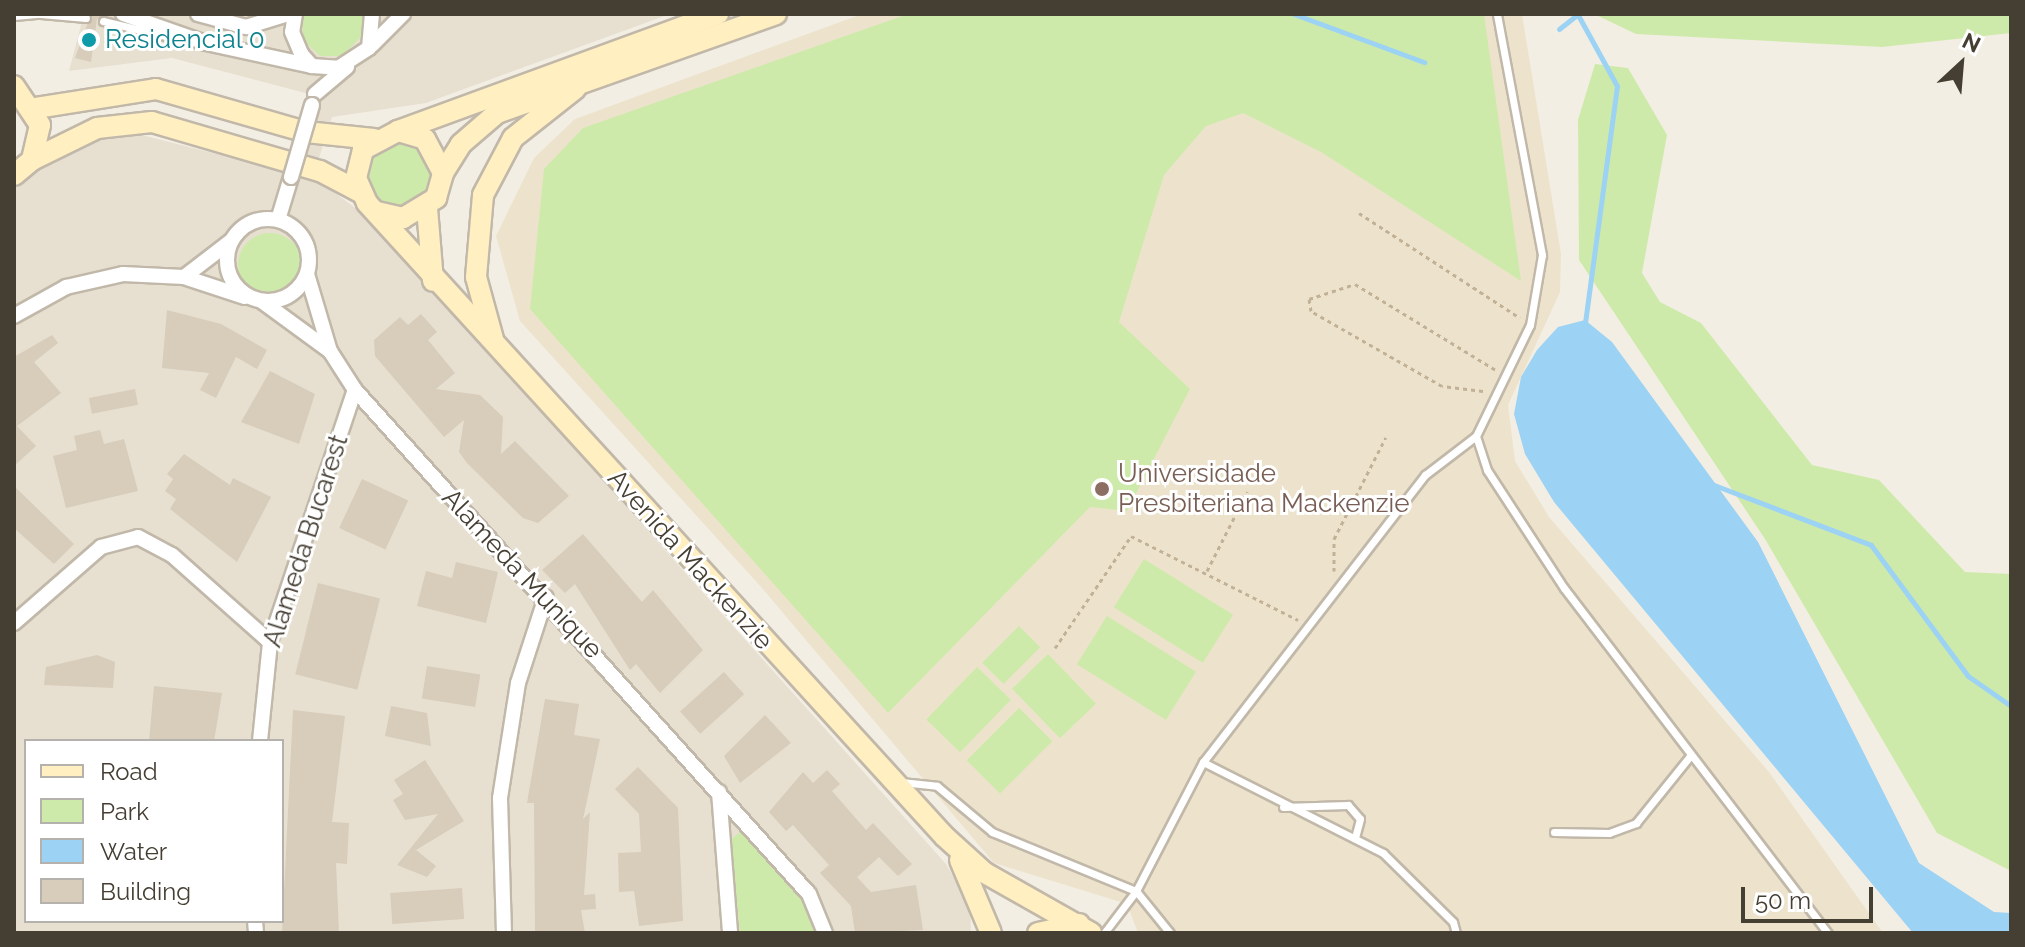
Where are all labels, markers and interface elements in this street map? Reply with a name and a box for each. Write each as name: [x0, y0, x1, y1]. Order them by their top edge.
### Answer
place label: Residencial 0: [105, 24, 265, 56]
north arrow: [1921, 24, 2001, 104]
text: N: [1958, 27, 1985, 58]
marker: Residencial 0: [80, 31, 98, 49]
street label: Alameda Bucarest: [257, 431, 355, 651]
place label: Universidade Presbiteriana Mackenzie: [1118, 458, 1409, 520]
street label: Avenida Mackenzie: [601, 464, 779, 656]
marker: Universidade Presbiteriana Mackenzie: [1093, 480, 1111, 498]
street label: Alameda Munique: [435, 483, 609, 665]
legend: [24, 739, 284, 923]
text: Road: [100, 757, 158, 786]
text: Park: [100, 797, 149, 826]
text: Water: [100, 837, 167, 866]
scale bar: [1745, 871, 1877, 921]
text: Building: [100, 877, 191, 906]
text: 50 m: [1755, 886, 1811, 915]

